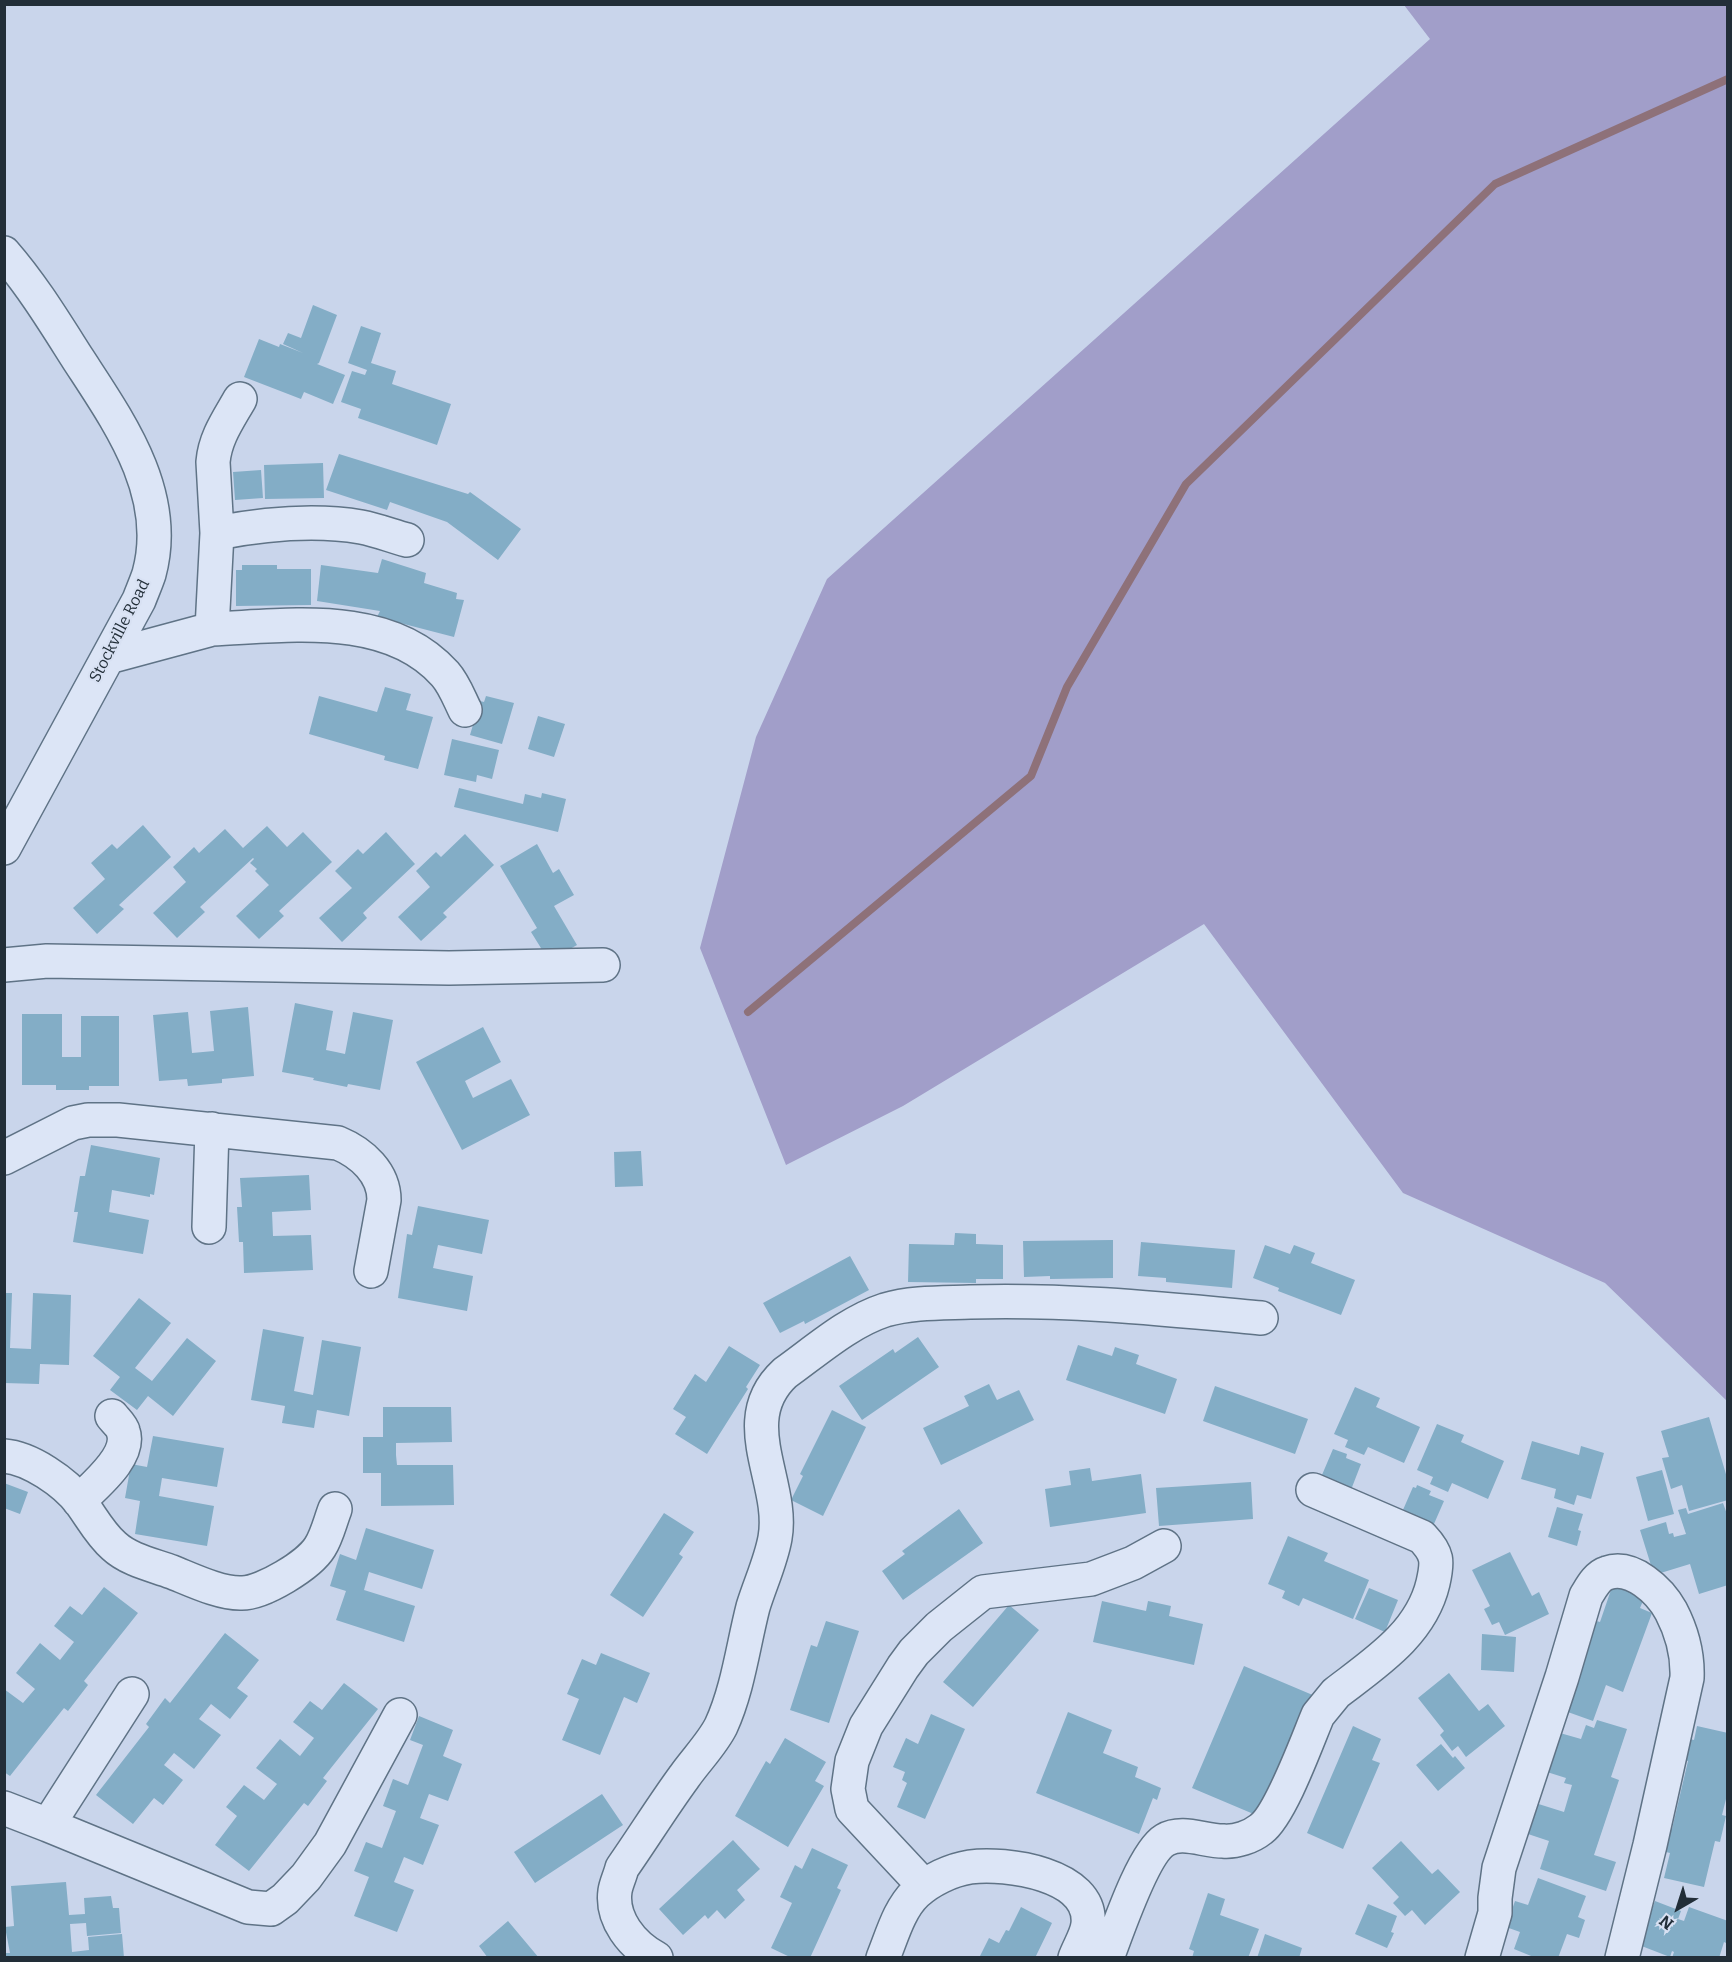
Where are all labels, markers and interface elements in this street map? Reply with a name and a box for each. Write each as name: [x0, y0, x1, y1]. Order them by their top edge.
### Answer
street label: Stockville Road: [86, 576, 154, 686]
north arrow: [1648, 1878, 1708, 1938]
text: N: [1656, 1911, 1677, 1934]

